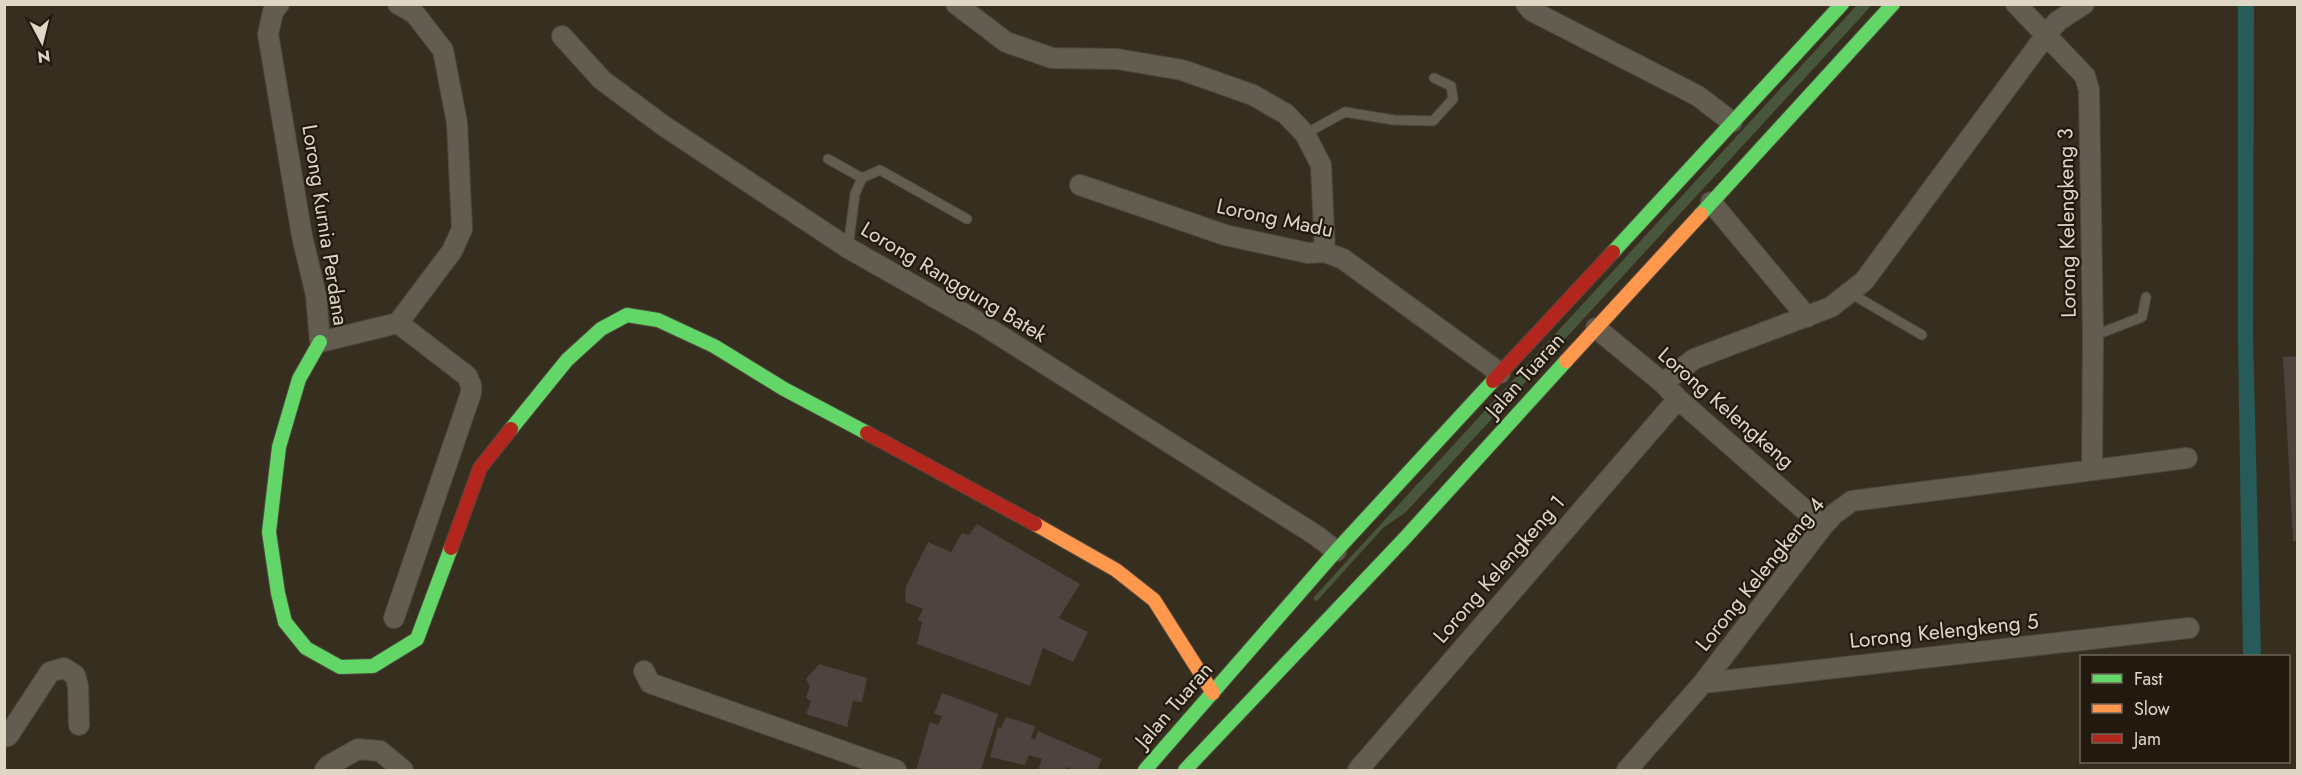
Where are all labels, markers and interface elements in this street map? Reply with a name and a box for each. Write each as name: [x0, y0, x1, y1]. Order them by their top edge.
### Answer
north arrow: [12, 12, 72, 72]
text: N: [36, 44, 51, 69]
street label: Lorong Kurnia Perdana: [294, 122, 356, 328]
street label: Lorong Kelengkeng 3: [2050, 128, 2084, 318]
street label: Lorong Madu: [1214, 191, 1336, 245]
street label: Lorong Ranggung Batek: [855, 214, 1054, 350]
street label: Jalan Tuaran: [1477, 326, 1571, 426]
street label: Lorong Kelengkeng: [1651, 340, 1801, 476]
street label: Lorong Kelengkeng 1: [1426, 488, 1572, 650]
street label: Lorong Kelengkeng 4: [1688, 491, 1832, 657]
street label: Lorong Kelengkeng 5: [1848, 606, 2040, 656]
legend: [2080, 655, 2290, 763]
street label: Jalan Tuaran: [1126, 656, 1220, 757]
text: Fast: [2134, 666, 2163, 692]
text: Slow: [2134, 696, 2171, 722]
text: Jam: [2132, 726, 2161, 752]

